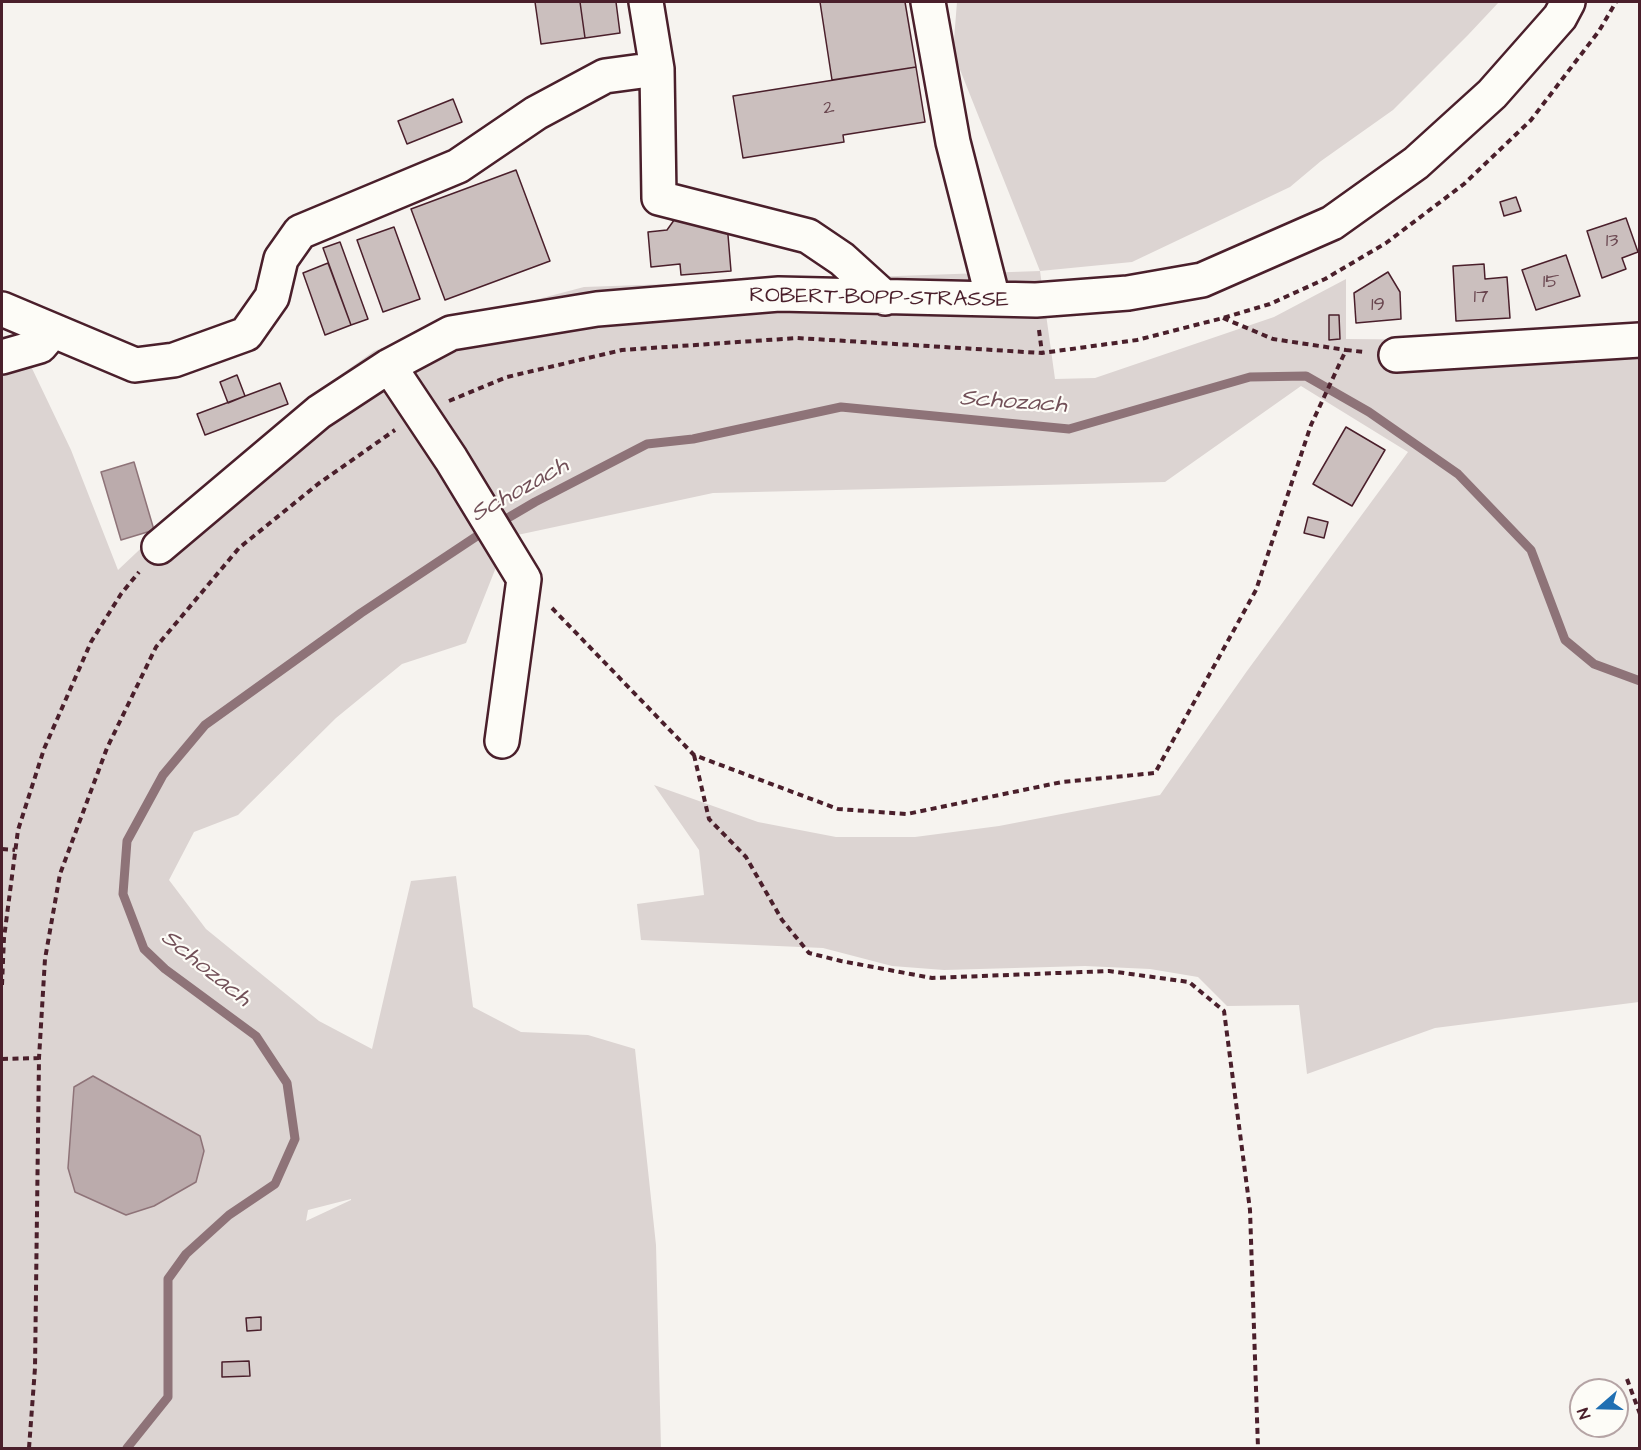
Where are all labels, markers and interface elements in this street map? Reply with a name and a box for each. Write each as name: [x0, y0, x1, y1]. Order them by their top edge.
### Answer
house number: 2: [823, 97, 835, 121]
house number: 13: [1606, 230, 1618, 254]
house number: 15: [1543, 271, 1559, 295]
street label: ROBERT-BOPP-STRASSE: [749, 284, 1009, 314]
house number: 17: [1474, 286, 1488, 310]
house number: 19: [1371, 294, 1385, 318]
water label: Schozach: [959, 385, 1067, 421]
water label: Schozach: [466, 452, 574, 530]
water label: Schozach: [154, 924, 256, 1014]
north arrow: [1569, 1378, 1629, 1438]
text: N: [1572, 1405, 1596, 1422]

